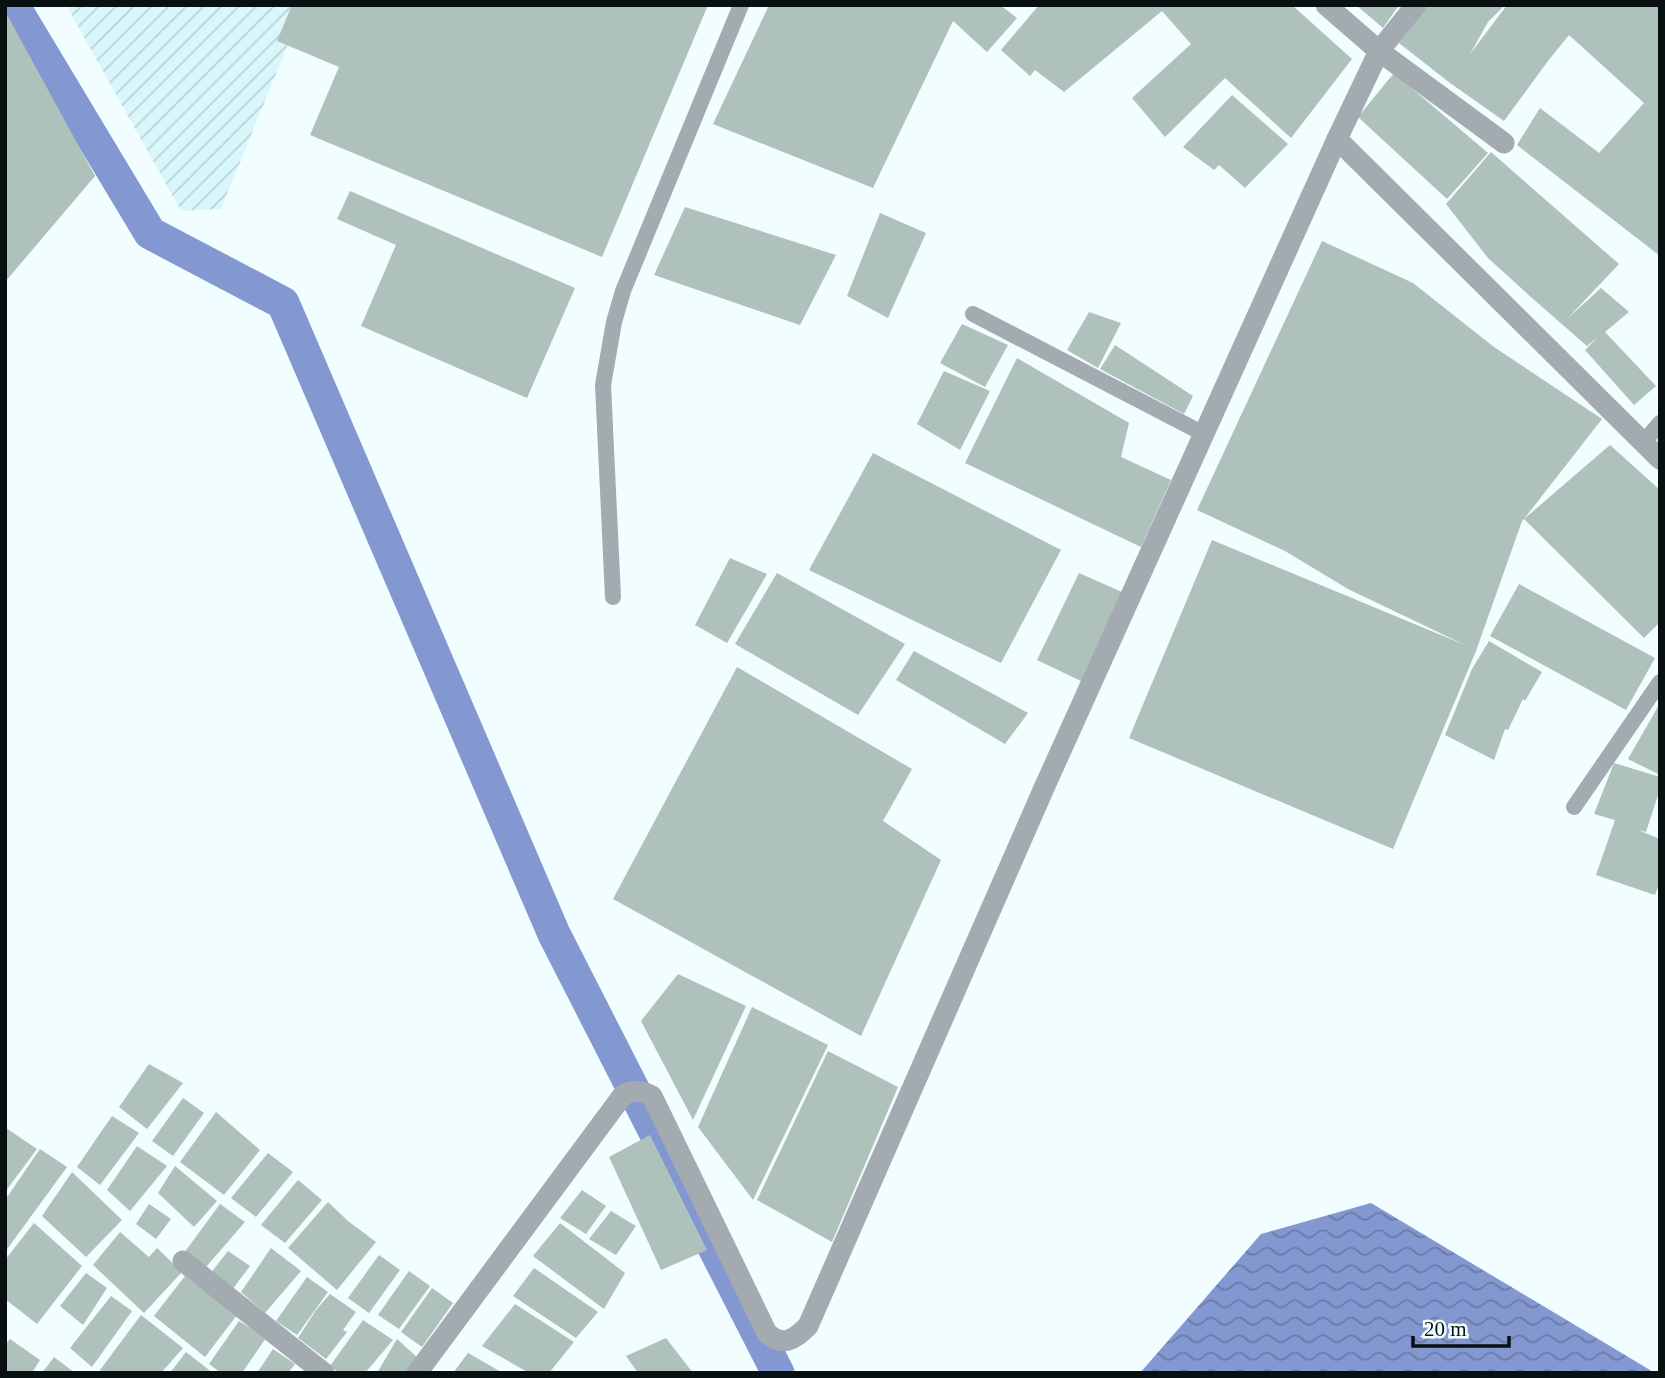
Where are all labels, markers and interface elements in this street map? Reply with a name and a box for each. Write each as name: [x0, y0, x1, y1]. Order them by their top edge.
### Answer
scale bar: [1413, 1304, 1509, 1348]
text: 20 m: [1424, 1317, 1467, 1341]

